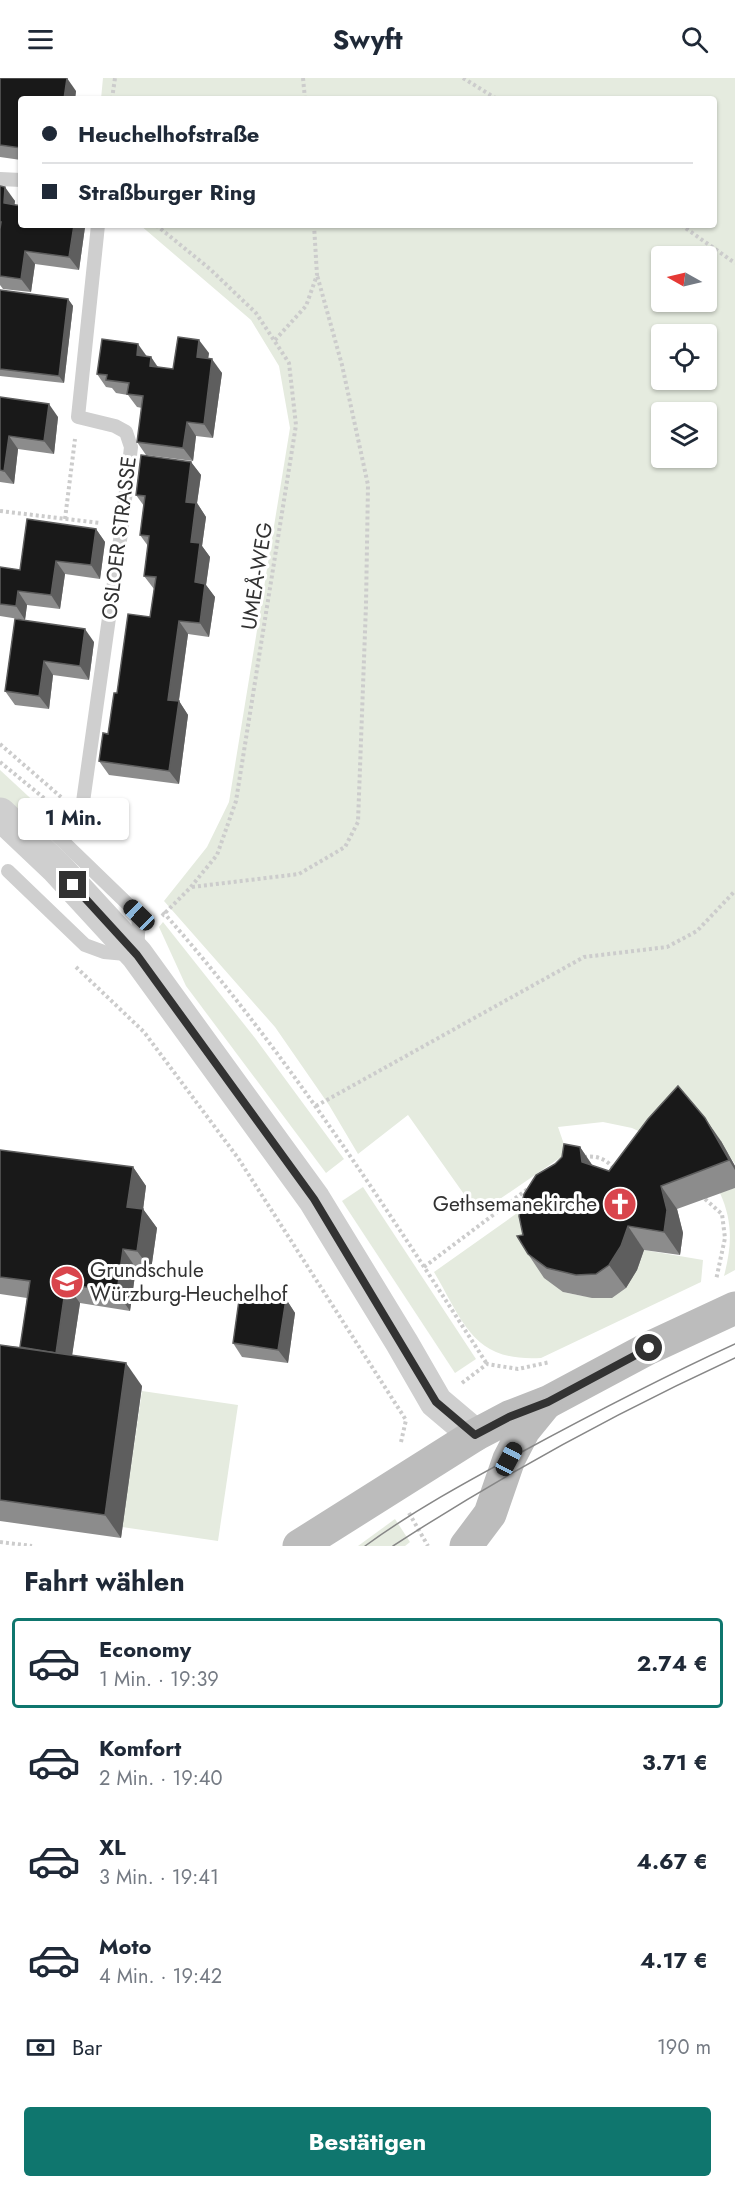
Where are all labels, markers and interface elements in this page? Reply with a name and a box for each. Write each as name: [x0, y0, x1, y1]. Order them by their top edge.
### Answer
text: Swyft: [332, 20, 403, 59]
icon: menu: [24, 23, 57, 56]
icon: search: [678, 23, 711, 56]
text: Heuchelhofstraße: [78, 118, 259, 150]
text: Straßburger Ring: [78, 176, 256, 208]
north arrow: [651, 246, 717, 312]
map controls: [651, 246, 717, 468]
button: locate: [651, 324, 717, 390]
button: layers: [651, 402, 717, 468]
street label: OSLOER STRASSE: [94, 454, 144, 622]
street label: UMEÅ-WEG: [234, 520, 280, 632]
callout: 1 Min.: [17, 798, 128, 840]
text: 1 Min.: [45, 804, 102, 833]
route end: [59, 871, 86, 898]
car: [120, 896, 158, 934]
church icon: Gethsemanekirche: [602, 1186, 638, 1222]
place label: Gethsemanekirche: [433, 1189, 597, 1219]
place label: Grundschule Würzburg-Heuchelhof: [90, 1255, 289, 1309]
school or university icon: Grundschule Würzburg-Heuchelhof: [49, 1264, 85, 1300]
route start: [635, 1334, 662, 1361]
car: [493, 1439, 525, 1479]
text: Fahrt wählen: [24, 1562, 185, 1601]
text: Economy: [99, 1633, 191, 1665]
icon: car: [27, 1636, 81, 1690]
text: 2.74 €: [637, 1647, 708, 1679]
text: 1 Min. · 19:39: [99, 1665, 219, 1694]
text: Komfort: [99, 1732, 181, 1764]
icon: car: [27, 1735, 81, 1789]
text: 3.71 €: [642, 1746, 708, 1778]
text: 2 Min. · 19:40: [99, 1764, 222, 1793]
text: XL: [99, 1831, 126, 1863]
icon: car: [27, 1834, 81, 1888]
text: 4.67 €: [637, 1845, 708, 1877]
text: 3 Min. · 19:41: [99, 1863, 219, 1892]
text: Moto: [99, 1930, 152, 1962]
icon: car: [27, 1933, 81, 1987]
text: 4.17 €: [640, 1944, 708, 1976]
text: 4 Min. · 19:42: [99, 1962, 222, 1991]
icon: cash: [24, 2031, 57, 2064]
text: Bar: [72, 2031, 102, 2063]
text: 190 m: [657, 2033, 711, 2062]
button: Bestätigen: [24, 2107, 711, 2176]

